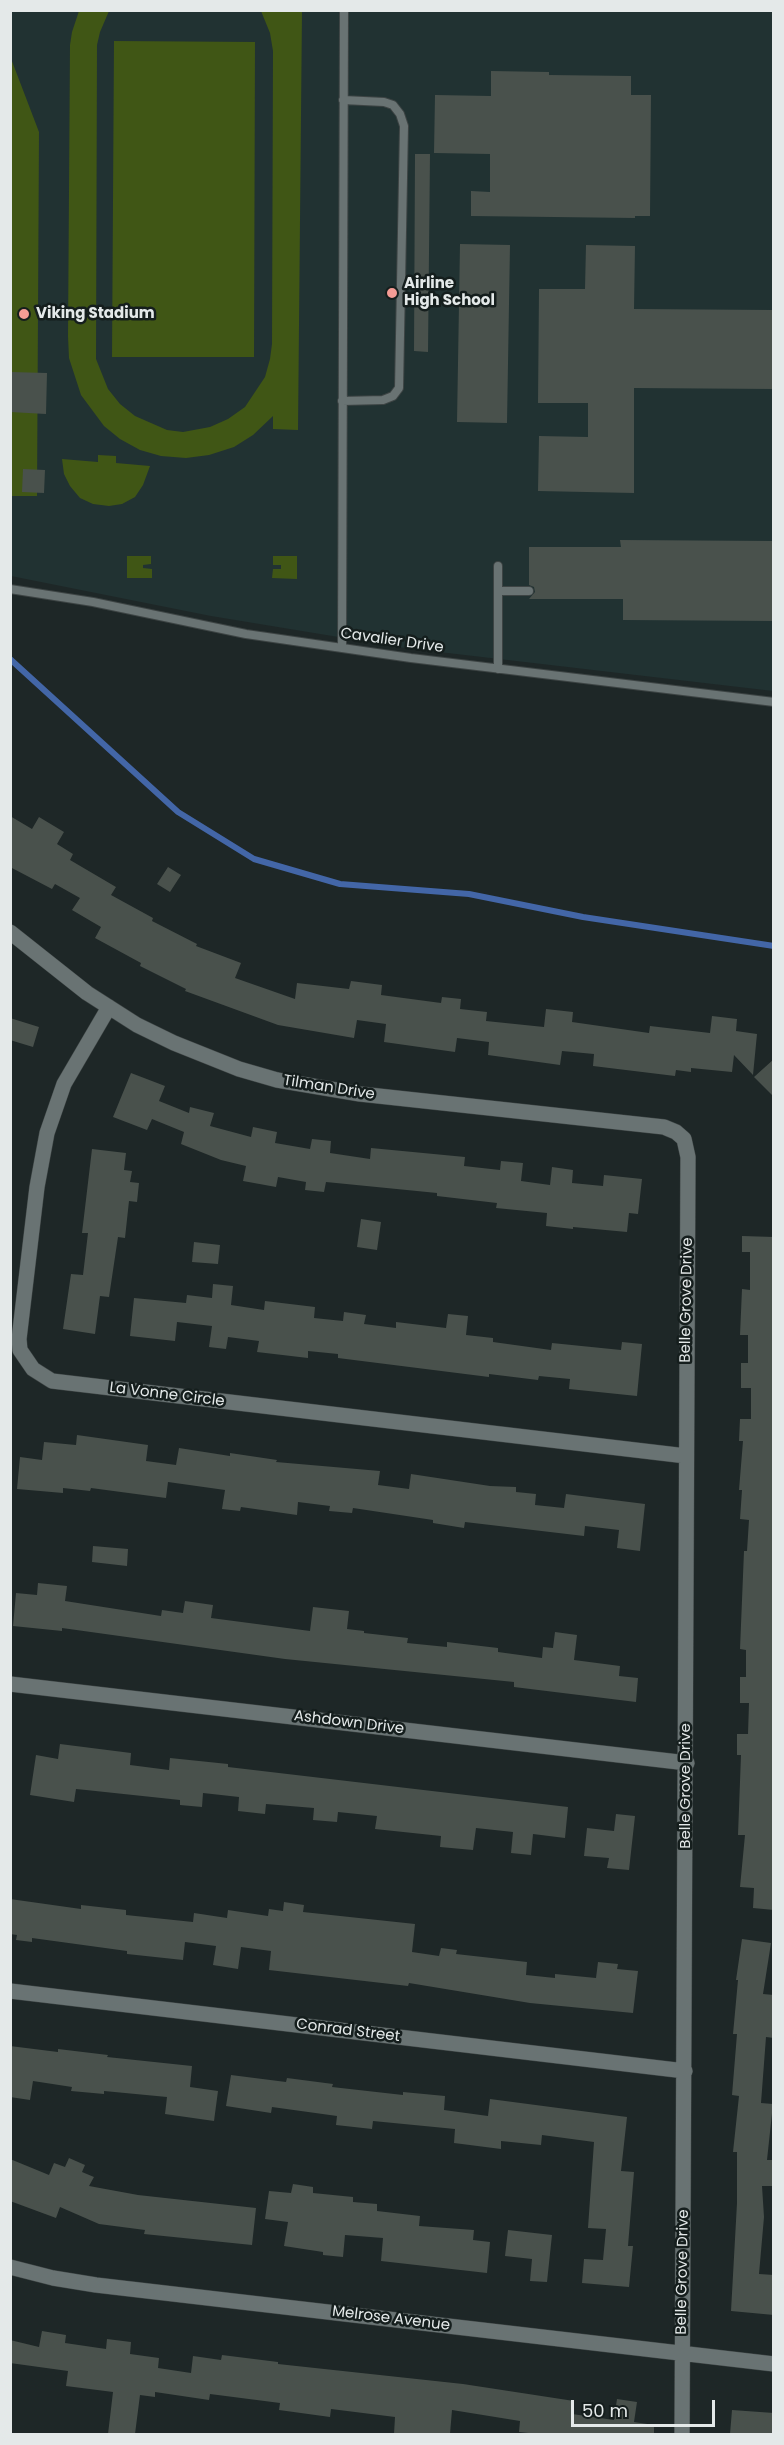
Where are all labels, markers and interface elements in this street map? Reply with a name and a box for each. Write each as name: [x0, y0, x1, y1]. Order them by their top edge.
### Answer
place label: Airline High School: [404, 275, 495, 310]
marker: Airline High School: [385, 286, 399, 300]
place label: Viking Stadium: [36, 305, 155, 323]
marker: Viking Stadium: [17, 307, 31, 321]
street label: Cavalier Drive: [339, 625, 445, 657]
street label: Tilman Drive: [282, 1072, 376, 1104]
street label: Belle Grove Drive: [677, 1237, 697, 1363]
street label: La Vonne Circle: [108, 1379, 226, 1411]
street label: Ashdown Drive: [293, 1707, 405, 1739]
street label: Belle Grove Drive: [677, 1723, 695, 1849]
street label: Conrad Street: [295, 2016, 401, 2046]
street label: Belle Grove Drive: [673, 2209, 693, 2335]
street label: Melrose Avenue: [331, 2303, 451, 2335]
scale bar: [574, 2388, 718, 2426]
text: 50 m: [582, 2398, 628, 2423]

